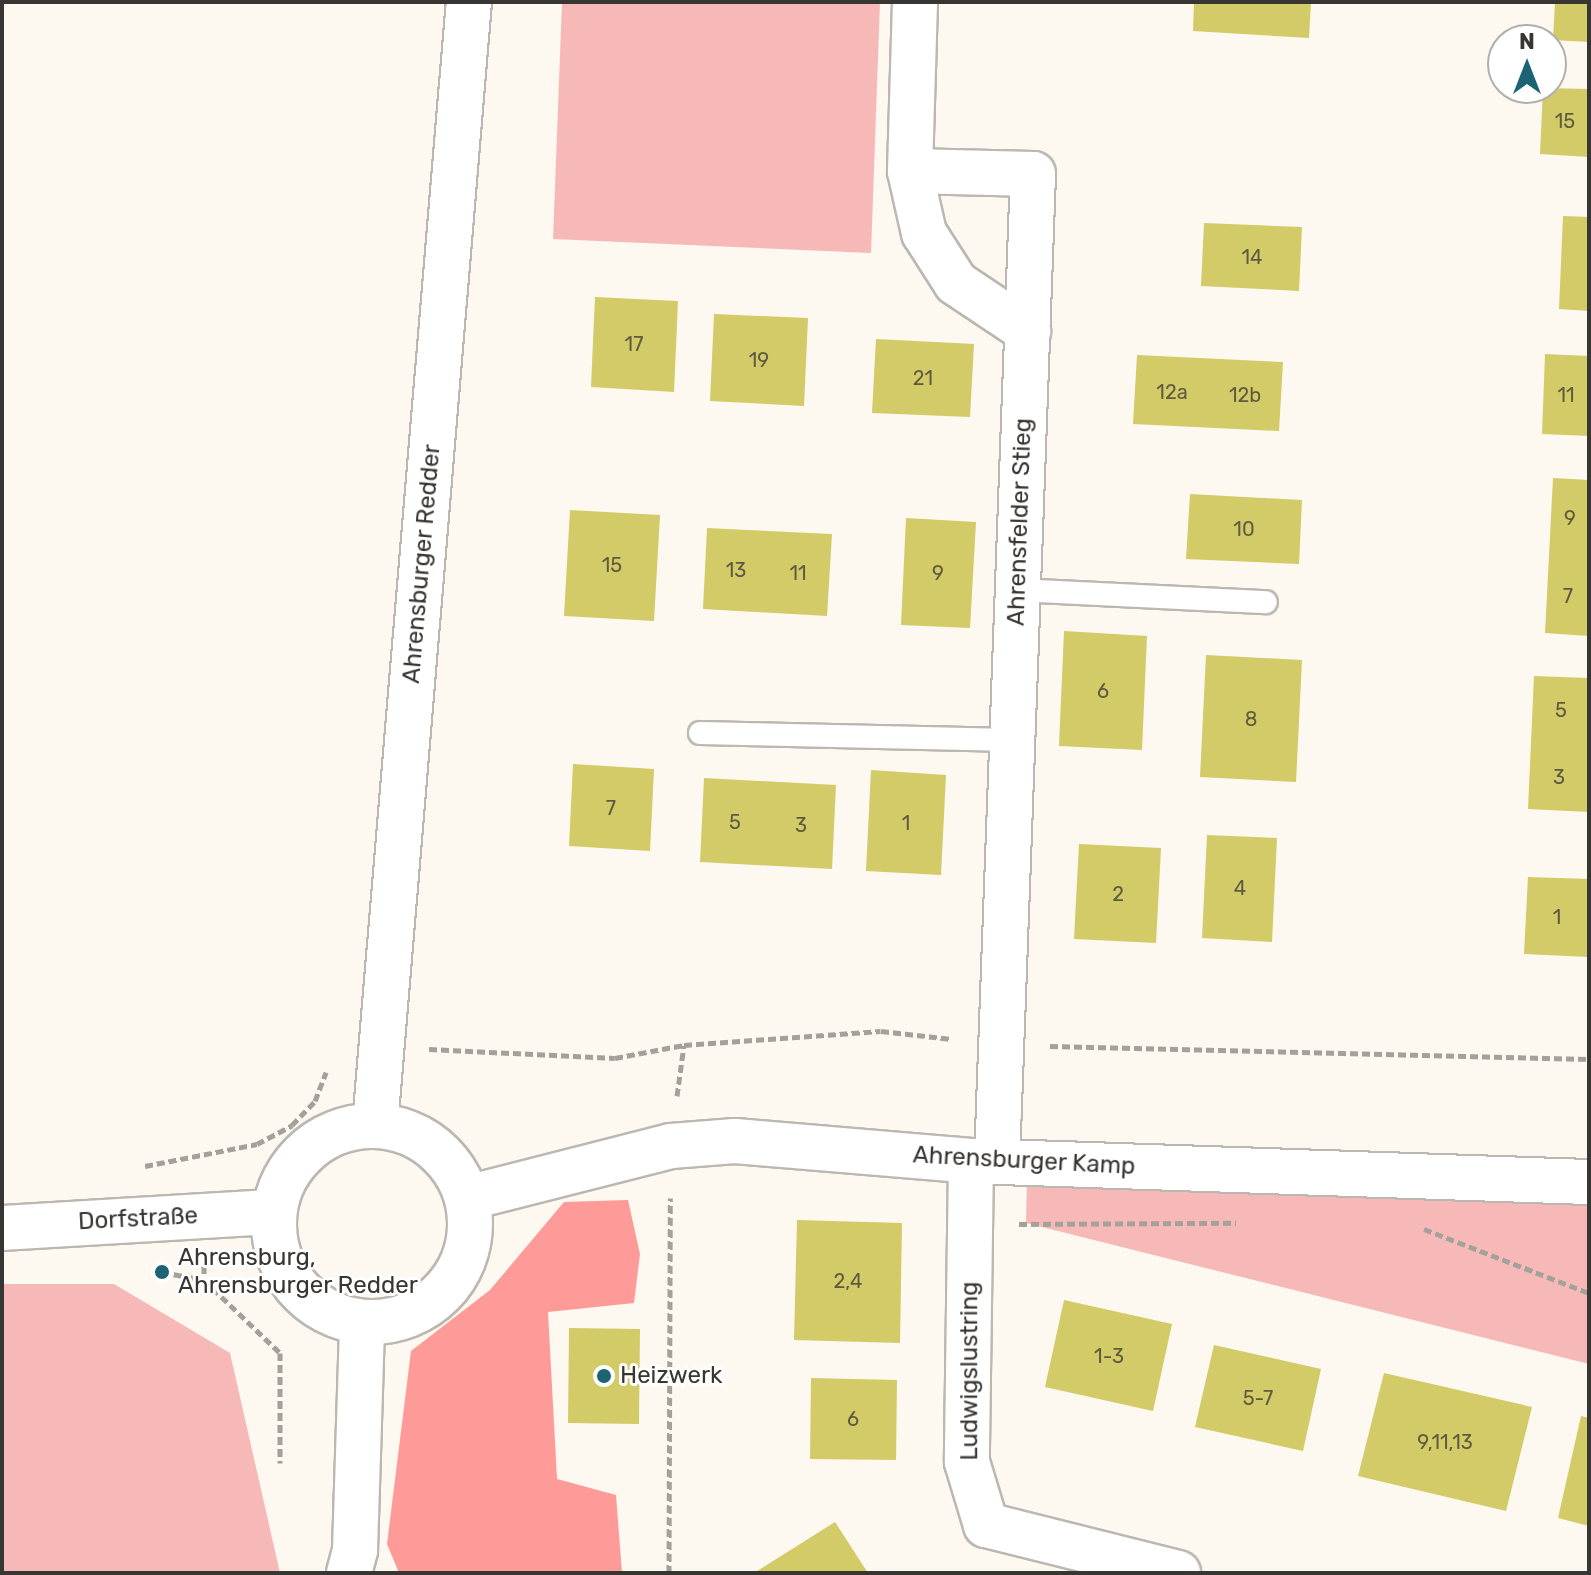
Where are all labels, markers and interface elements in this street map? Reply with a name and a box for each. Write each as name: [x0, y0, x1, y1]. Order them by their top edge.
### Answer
north arrow: [1487, 24, 1567, 104]
text: N: [1519, 28, 1535, 55]
house number: 15: [1555, 109, 1575, 133]
house number: 14: [1242, 245, 1262, 269]
house number: 17: [625, 332, 643, 356]
house number: 19: [749, 348, 769, 372]
house number: 21: [913, 366, 933, 390]
house number: 12a: [1156, 380, 1188, 404]
house number: 12b: [1229, 383, 1261, 407]
house number: 11: [1557, 383, 1575, 407]
street label: Ahrensfelder Stieg: [1002, 417, 1038, 627]
street label: Ahrensburger Redder: [397, 443, 447, 685]
house number: 9: [1564, 506, 1576, 530]
house number: 10: [1233, 517, 1255, 541]
house number: 15: [602, 553, 622, 577]
house number: 13: [726, 558, 746, 582]
house number: 11: [789, 561, 807, 585]
house number: 9: [932, 561, 944, 585]
house number: 7: [1563, 584, 1573, 608]
house number: 6: [1097, 679, 1109, 703]
house number: 5: [1555, 698, 1567, 722]
house number: 8: [1245, 707, 1257, 731]
house number: 3: [1553, 765, 1565, 789]
house number: 7: [606, 796, 616, 820]
house number: 5: [729, 810, 741, 834]
house number: 1: [902, 811, 910, 835]
house number: 3: [795, 813, 807, 837]
house number: 4: [1234, 876, 1246, 900]
house number: 2: [1112, 882, 1124, 906]
house number: 1: [1553, 905, 1561, 929]
street label: Ahrensburger Kamp: [912, 1141, 1136, 1181]
street label: Dorfstraße: [77, 1201, 199, 1237]
place label: Ahrensburg, Ahrensburger Redder: [178, 1244, 418, 1300]
marker: Ahrensburg, Ahrensburger Redder: [153, 1263, 171, 1281]
house number: 2,4: [834, 1269, 862, 1293]
street label: Ludwigslustring: [956, 1281, 984, 1461]
house number: 1-3: [1094, 1344, 1124, 1368]
place label: Heizwerk: [620, 1362, 722, 1390]
marker: Heizwerk: [595, 1367, 613, 1385]
house number: 5-7: [1243, 1386, 1273, 1410]
house number: 6: [847, 1407, 859, 1431]
house number: 9,11,13: [1417, 1430, 1473, 1454]

